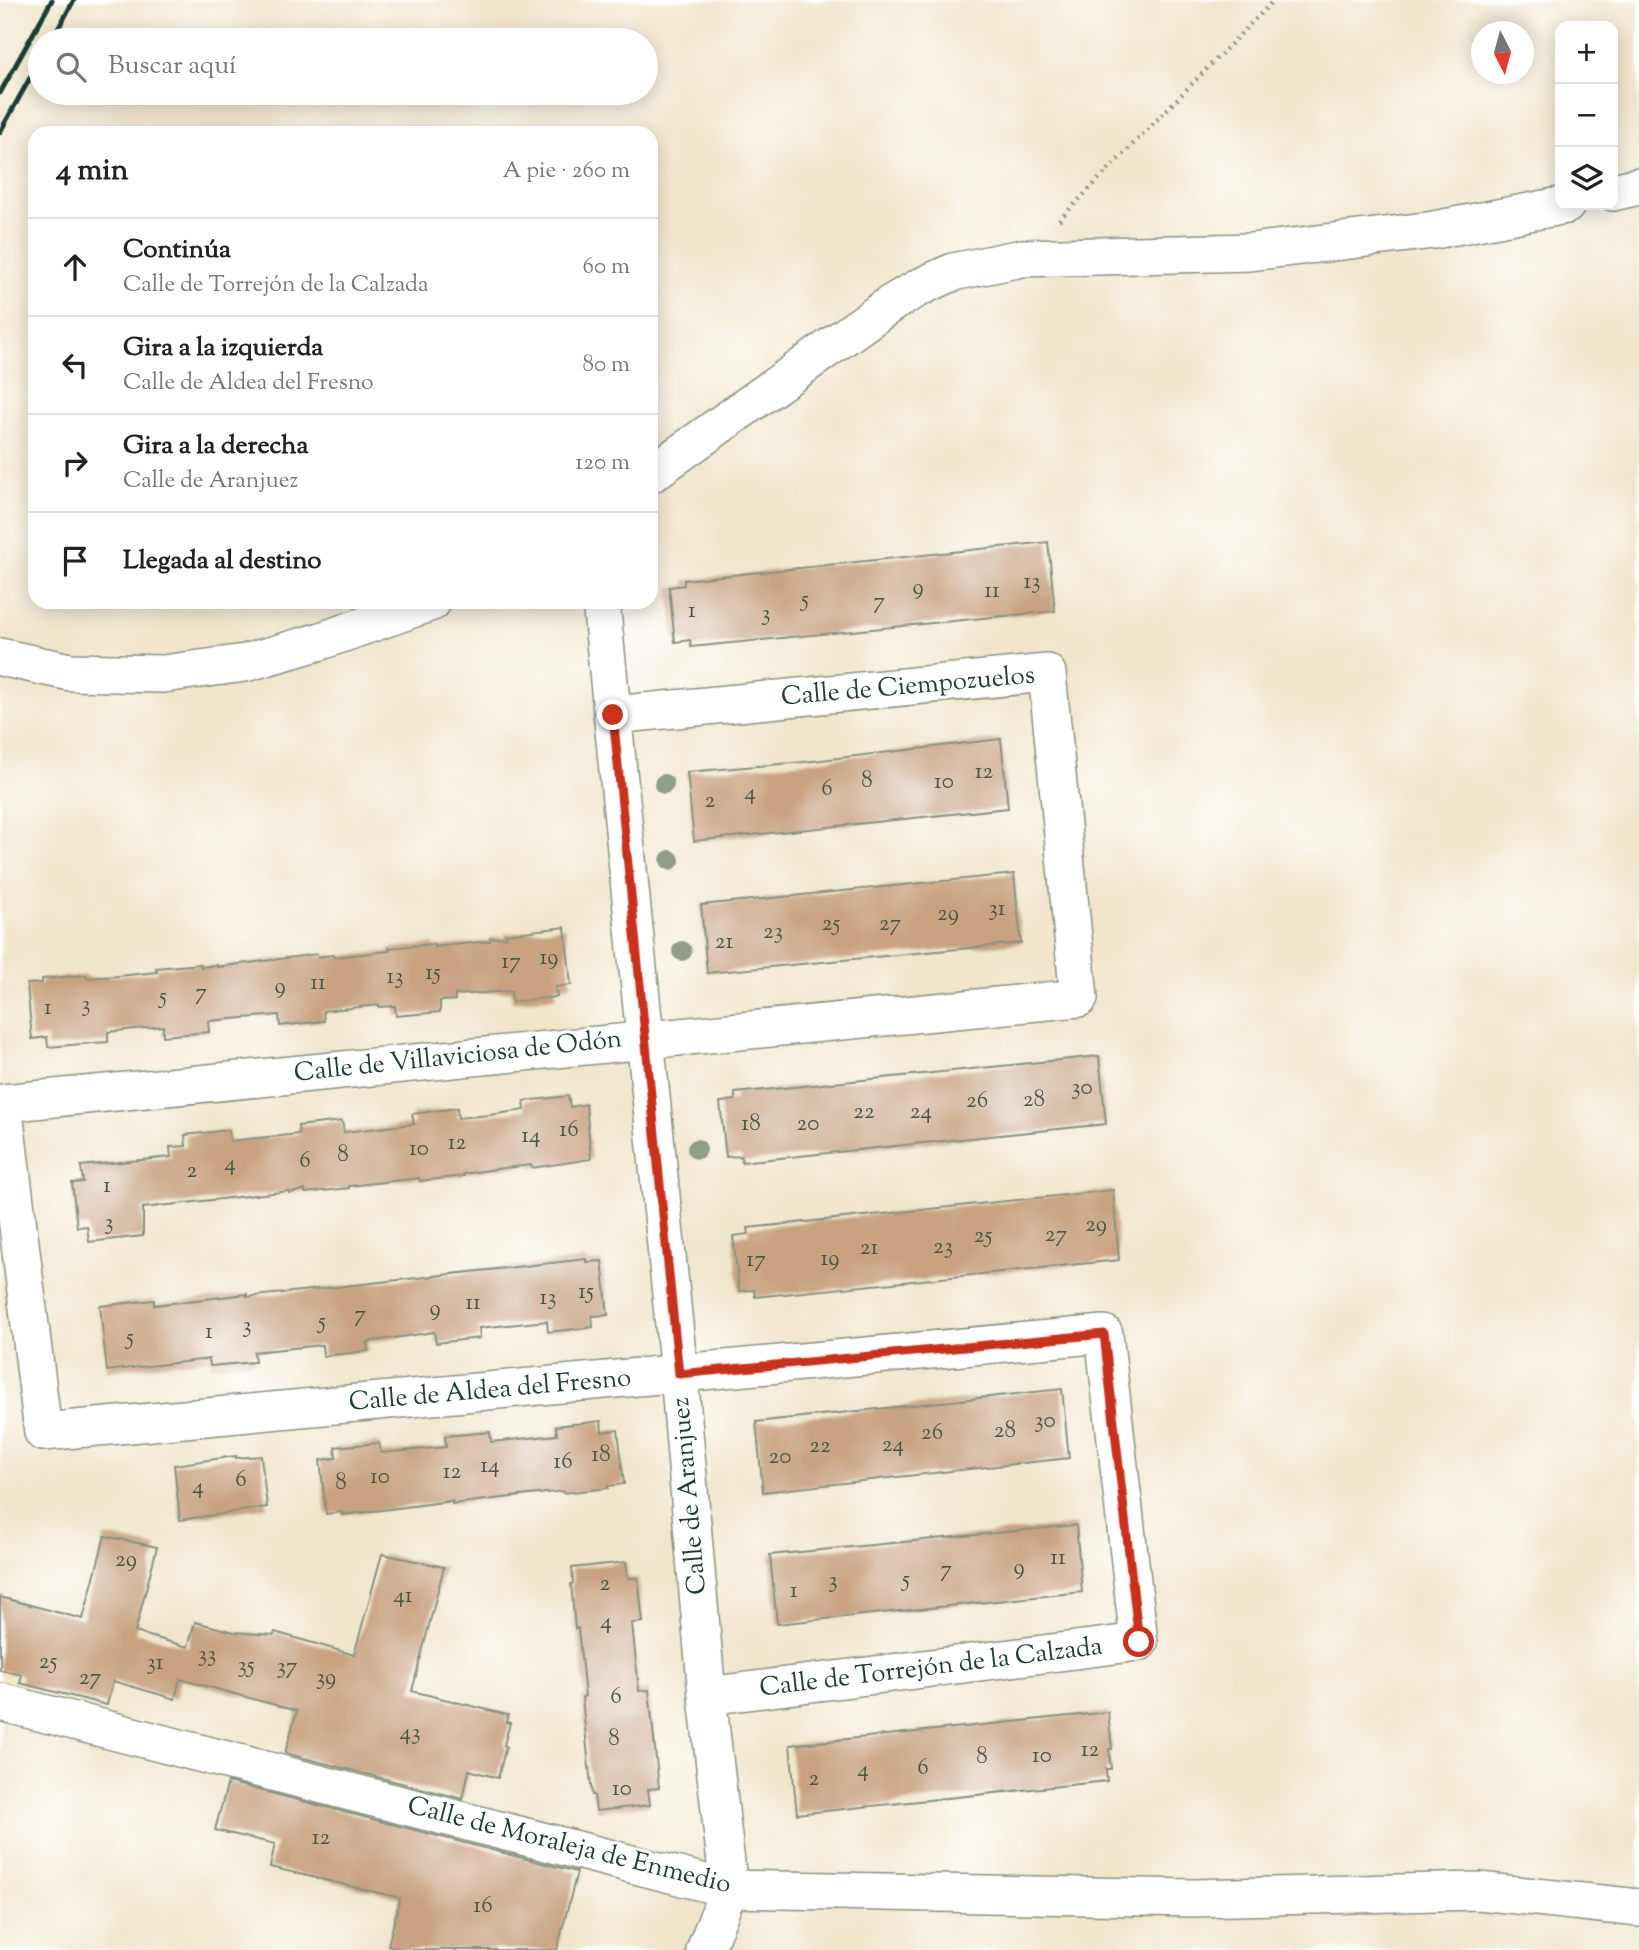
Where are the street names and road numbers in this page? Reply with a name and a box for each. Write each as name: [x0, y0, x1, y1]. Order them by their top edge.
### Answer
street label: Calle de Ciempozuelos: [780, 657, 1036, 717]
street label: Calle de Villaviciosa de Odón: [292, 1021, 624, 1093]
street label: Calle de Aldea del Fresno: [347, 1360, 633, 1422]
street label: Calle de Aranjuez: [663, 1396, 717, 1596]
street label: Calle de Torrejón de la Calzada: [757, 1629, 1105, 1707]
street label: Calle de Moraleja de Enmedio: [403, 1788, 735, 1904]

